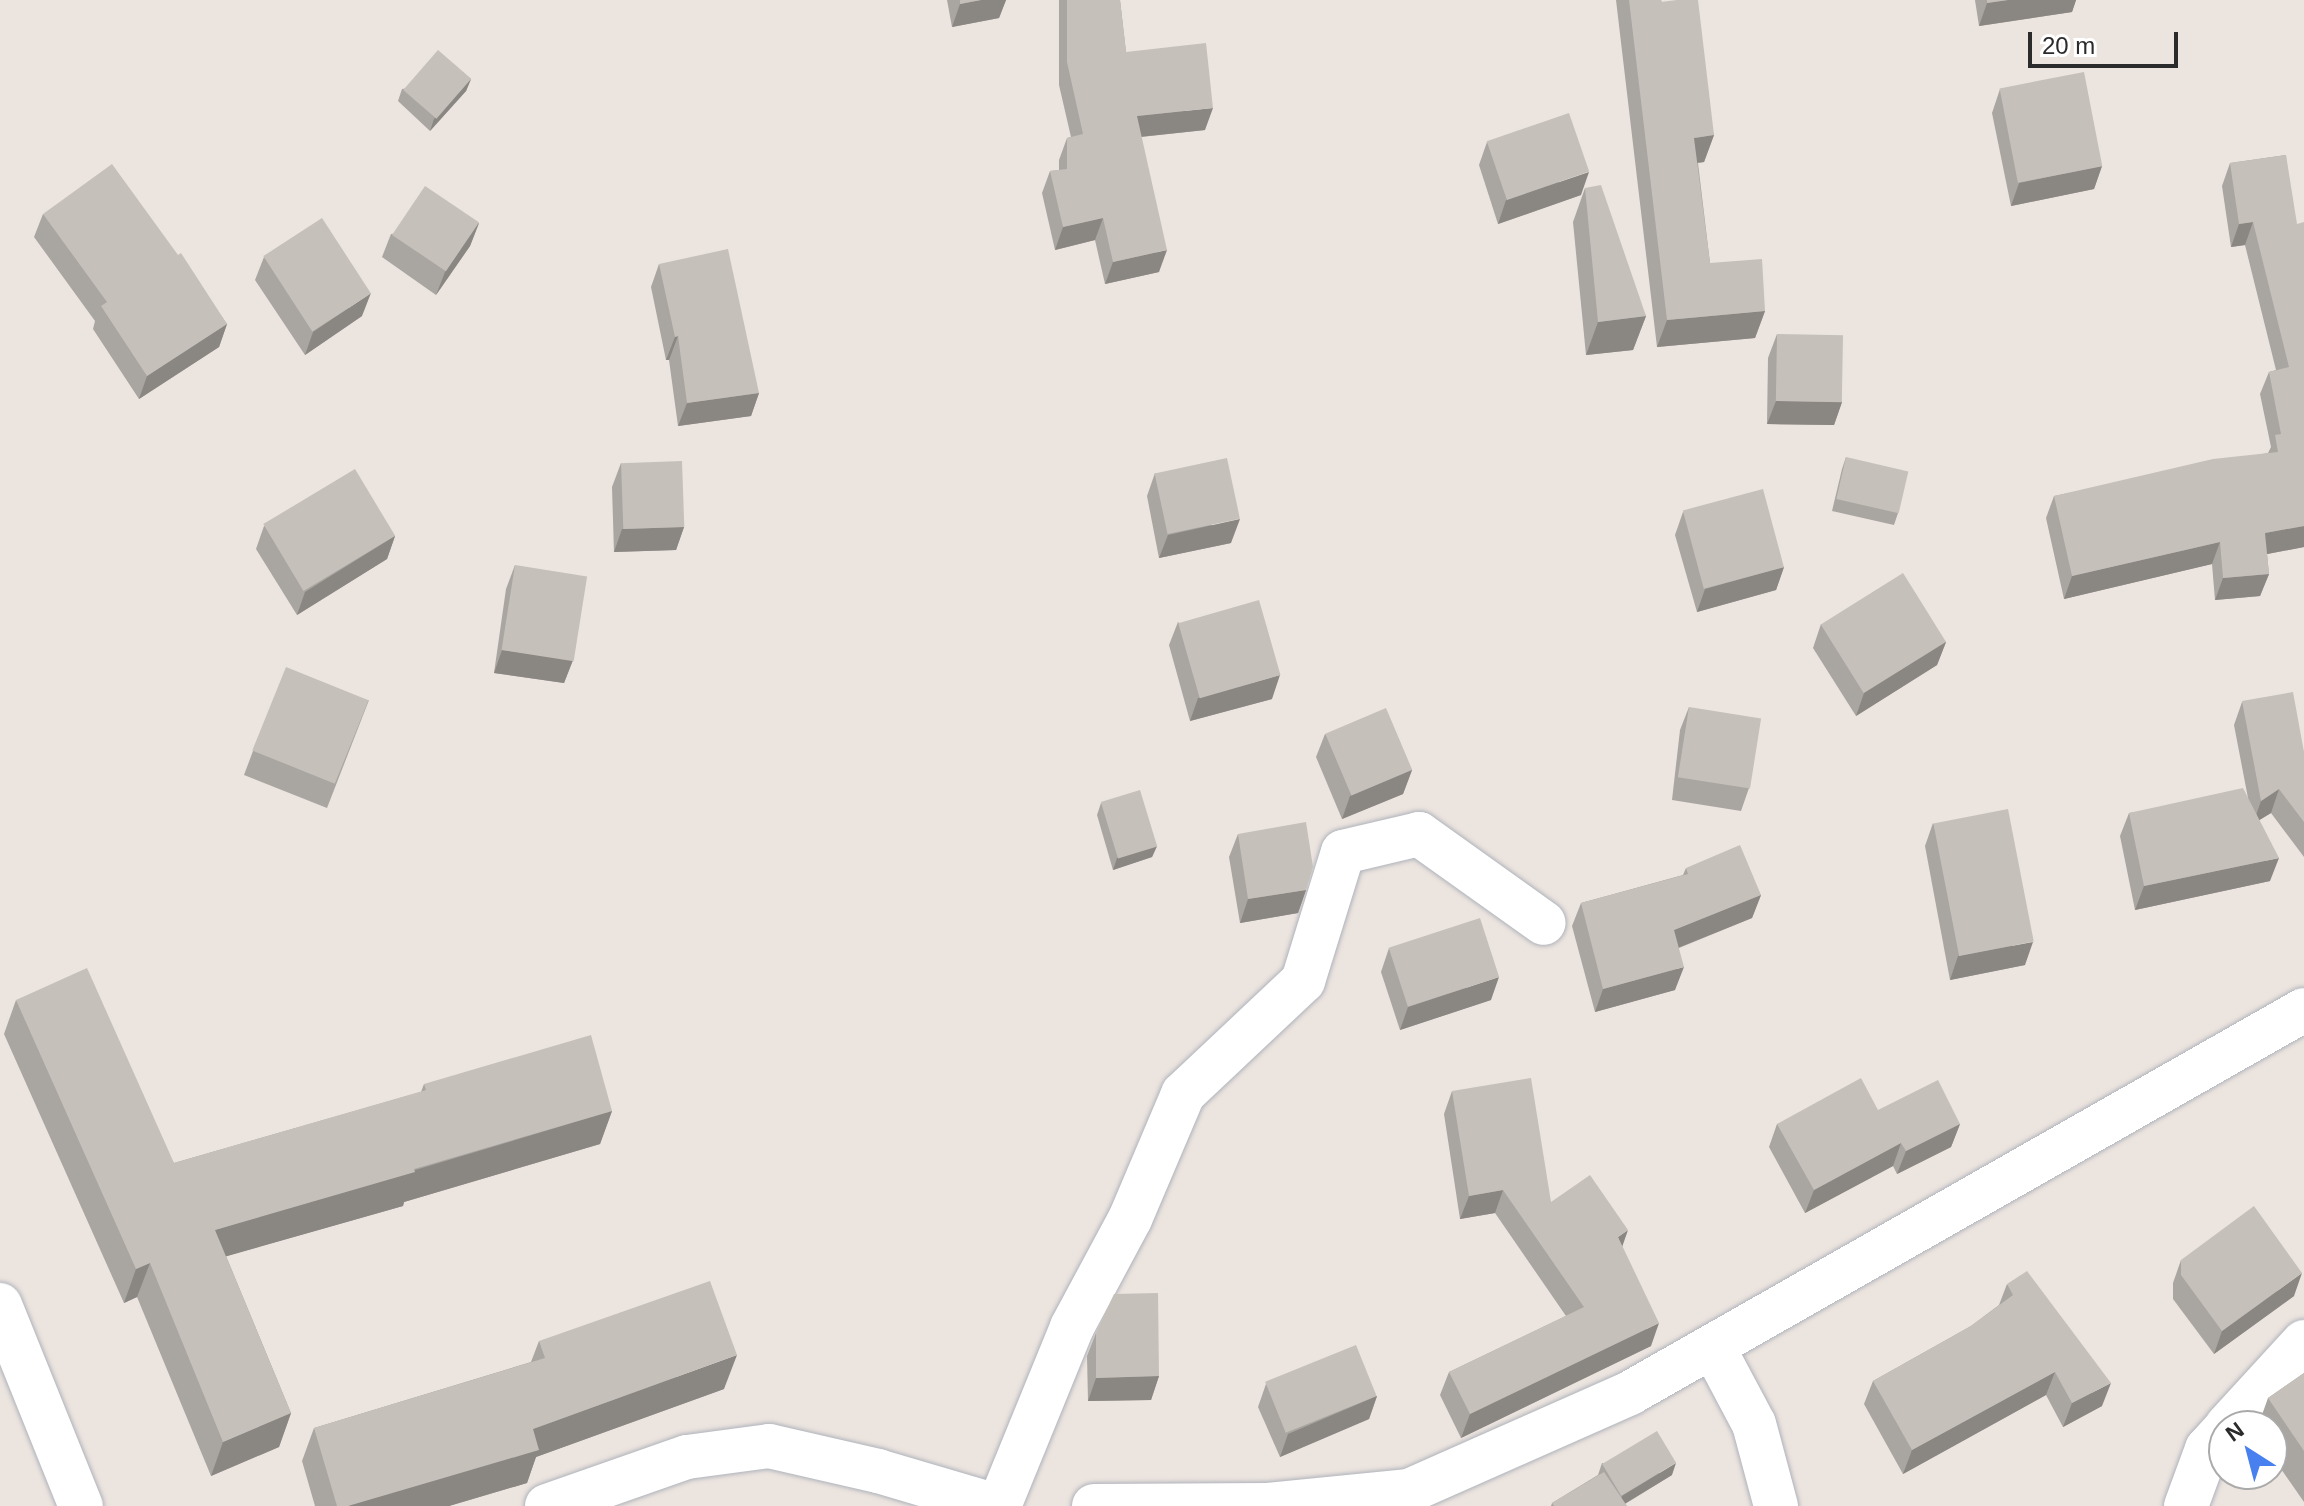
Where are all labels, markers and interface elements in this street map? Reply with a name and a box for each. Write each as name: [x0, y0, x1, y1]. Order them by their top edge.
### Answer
scale bar: [2032, 16, 2182, 66]
text: 20 m: [2042, 32, 2095, 59]
north arrow: [2208, 1410, 2288, 1490]
text: N: [2221, 1417, 2249, 1447]

